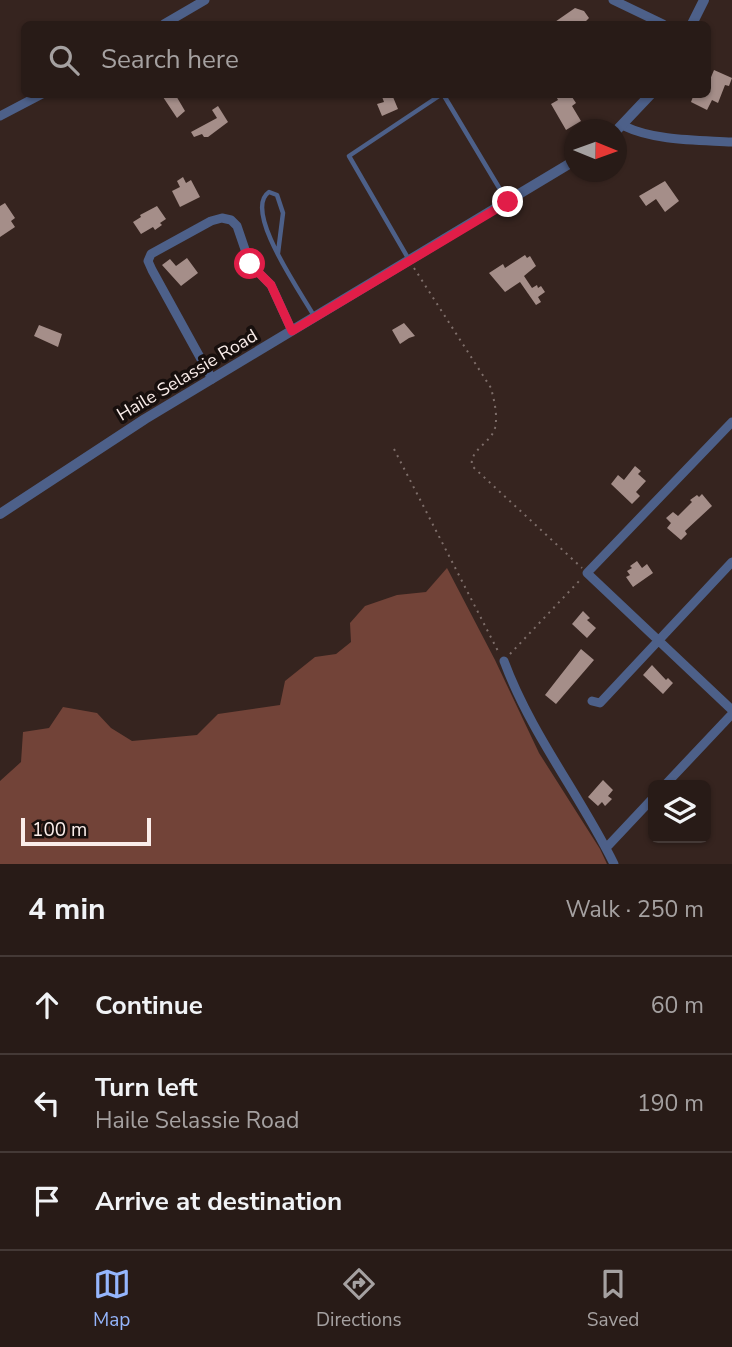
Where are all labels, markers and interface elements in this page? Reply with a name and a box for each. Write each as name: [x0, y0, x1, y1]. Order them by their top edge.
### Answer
search box: [21, 21, 711, 98]
icon: search: [45, 41, 83, 79]
text: Search here: [101, 42, 239, 77]
north arrow: [564, 119, 627, 182]
route end: [492, 186, 523, 217]
route start: [234, 248, 265, 279]
street label: Haile Selassie Road: [112, 324, 262, 426]
map controls: [648, 780, 711, 843]
button: layers: [648, 780, 711, 843]
scale bar: [21, 815, 150, 847]
text: 100 m: [32, 817, 87, 843]
text: 4 min: [28, 889, 106, 930]
text: Walk · 250 m: [565, 894, 704, 925]
icon: ahead: [28, 986, 66, 1024]
text: Continue: [95, 988, 203, 1023]
text: 60 m: [651, 990, 704, 1021]
text: Turn left: [95, 1070, 198, 1105]
icon: left: [28, 1084, 66, 1122]
text: 190 m: [637, 1088, 704, 1119]
text: Haile Selassie Road: [95, 1105, 299, 1136]
icon: arrive: [28, 1182, 66, 1220]
text: Arrive at destination: [95, 1184, 342, 1219]
tab: Map: [93, 1265, 131, 1333]
tab: Directions: [316, 1265, 402, 1333]
tab: Saved: [587, 1265, 639, 1333]

